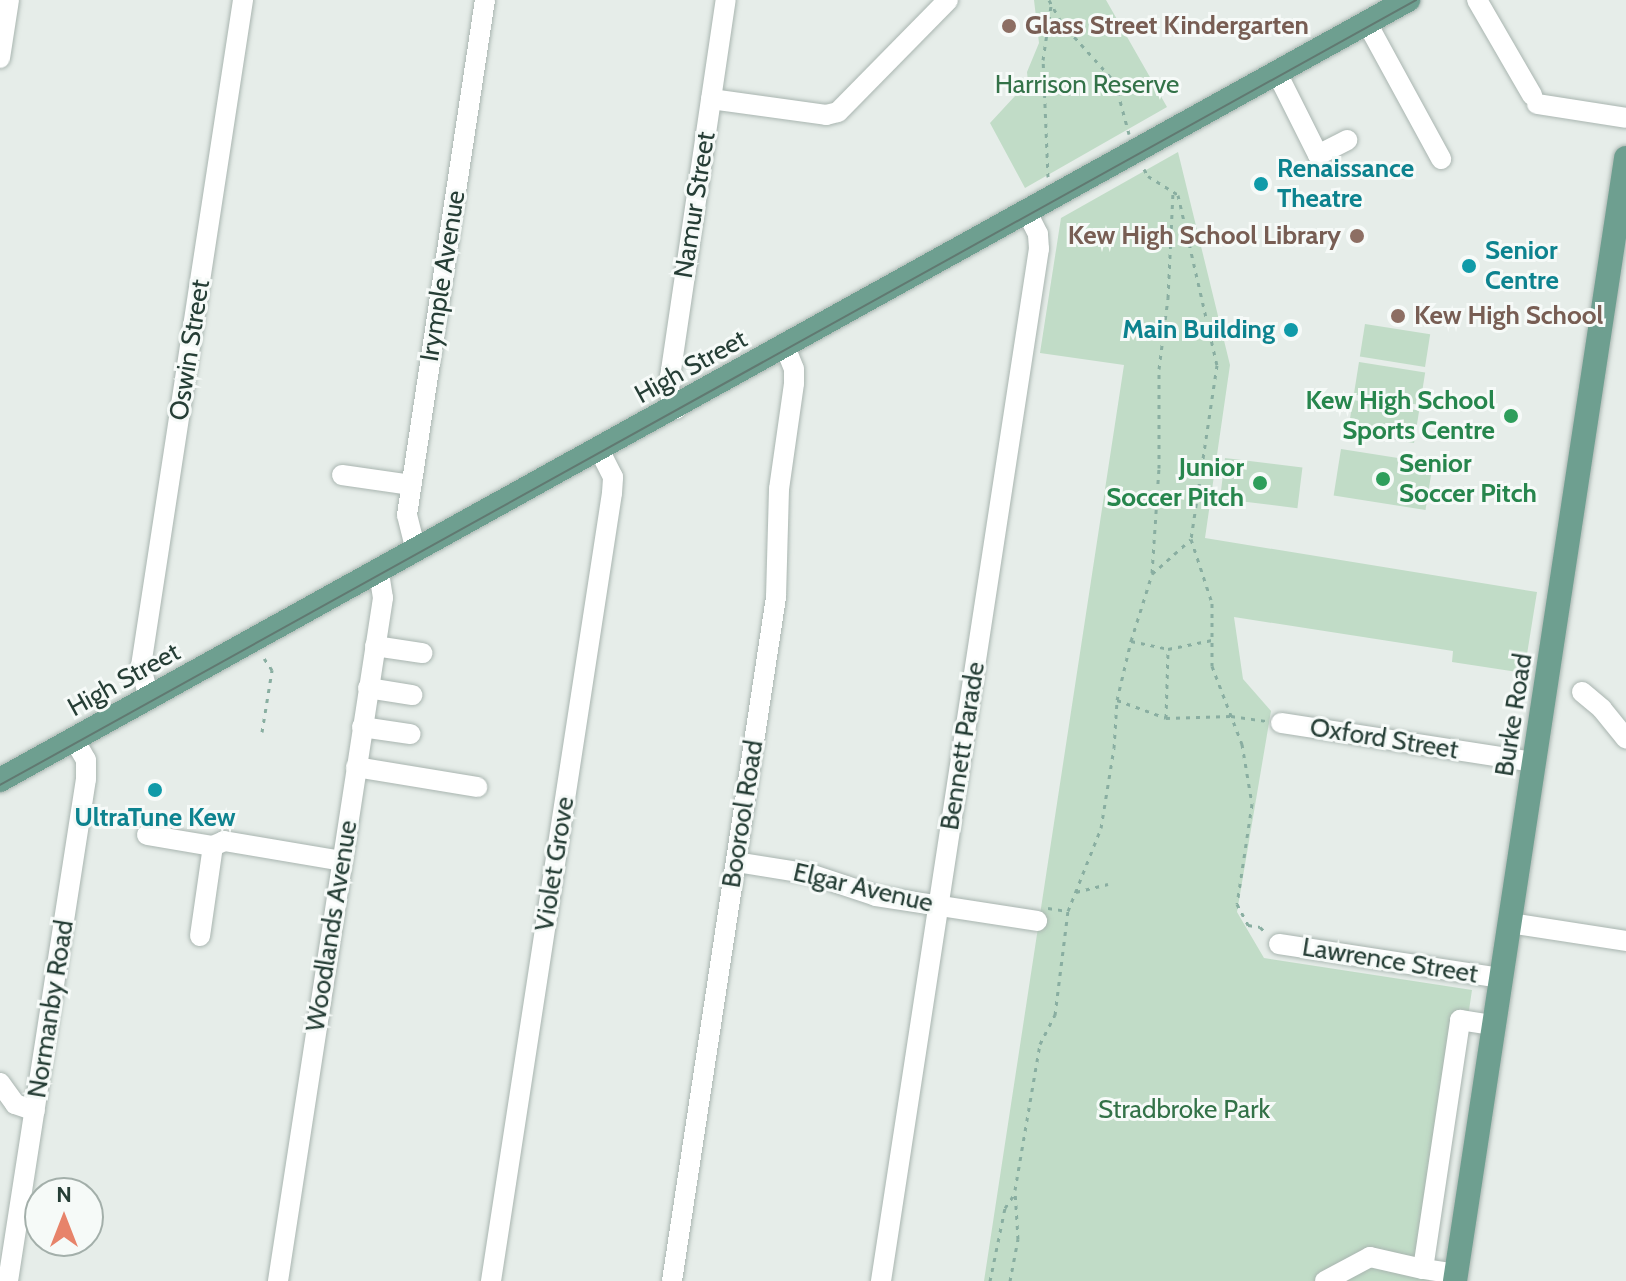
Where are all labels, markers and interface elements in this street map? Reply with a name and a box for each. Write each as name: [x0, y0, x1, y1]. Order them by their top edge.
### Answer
place label: Glass Street Kindergarten: [1025, 10, 1309, 42]
marker: Glass Street Kindergarten: [1000, 17, 1018, 35]
park label: Harrison Reserve: [995, 69, 1179, 101]
street label: Namur Street: [668, 130, 722, 280]
place label: Renaissance Theatre: [1277, 153, 1414, 214]
marker: Renaissance Theatre: [1252, 175, 1270, 193]
street label: Irymple Avenue: [414, 188, 472, 364]
place label: Kew High School Library: [1068, 220, 1341, 252]
marker: Kew High School Library: [1348, 227, 1366, 245]
place label: Senior Centre: [1485, 235, 1559, 296]
marker: Senior Centre: [1460, 257, 1478, 275]
street label: Oswin Street: [163, 277, 217, 423]
place label: Kew High School: [1414, 300, 1603, 332]
marker: Kew High School: [1389, 307, 1407, 325]
place label: Main Building: [1122, 314, 1275, 346]
marker: Main Building: [1282, 321, 1300, 339]
street label: High Street: [629, 323, 753, 411]
place label: Kew High School Sports Centre: [1306, 385, 1495, 446]
marker: Kew High School Sports Centre: [1502, 407, 1520, 425]
place label: Senior Soccer Pitch: [1399, 448, 1537, 510]
place label: Junior Soccer Pitch: [1106, 452, 1244, 514]
marker: Senior Soccer Pitch: [1374, 470, 1392, 488]
marker: Junior Soccer Pitch: [1251, 474, 1269, 492]
street label: High Street: [62, 636, 186, 724]
street label: Burke Road: [1489, 651, 1539, 779]
street label: Bennett Parade: [934, 660, 992, 832]
street label: Oxford Street: [1308, 712, 1460, 766]
street label: Boorool Road: [716, 738, 770, 890]
marker: UltraTune Kew: [146, 781, 164, 799]
street label: Violet Grove: [529, 794, 581, 934]
place label: UltraTune Kew: [74, 802, 236, 834]
street label: Woodlands Avenue: [300, 818, 364, 1034]
street label: Elgar Avenue: [790, 857, 936, 919]
street label: Normanby Road: [22, 918, 80, 1100]
street label: Lawrence Street: [1300, 932, 1480, 990]
park label: Stradbroke Park: [1098, 1094, 1270, 1126]
north arrow: [24, 1177, 104, 1257]
text: N: [56, 1181, 72, 1208]

